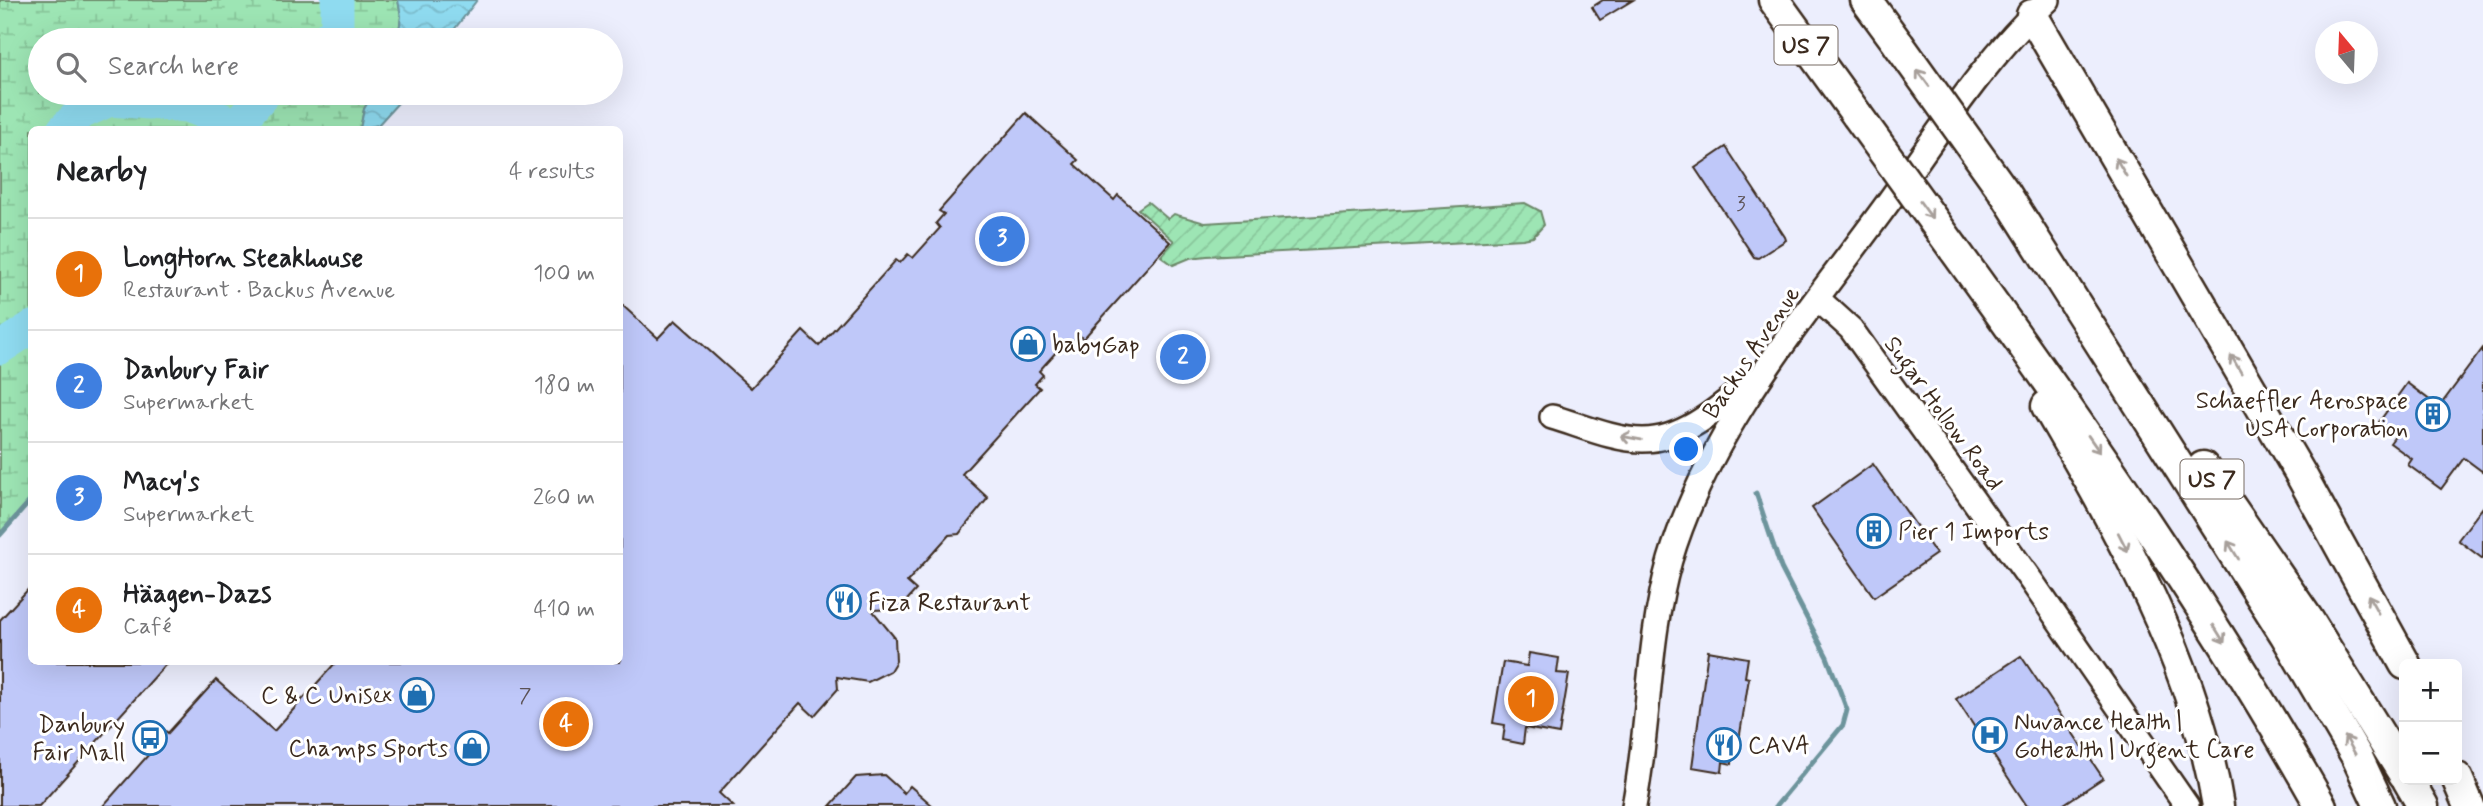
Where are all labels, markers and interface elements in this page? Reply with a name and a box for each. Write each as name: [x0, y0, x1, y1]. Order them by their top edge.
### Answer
north arrow: [2315, 21, 2378, 84]
road number: US 7: [1774, 26, 1838, 64]
search box: [28, 28, 623, 105]
icon: search: [52, 48, 90, 86]
text: Search here: [108, 50, 239, 84]
one-way arrow: [1915, 69, 1930, 88]
text: Nearby: [56, 152, 147, 191]
text: 4 results: [509, 157, 595, 187]
one-way arrow: [2114, 158, 2128, 178]
house number: 3: [1736, 190, 1746, 218]
one-way arrow: [1919, 200, 1933, 219]
pin: 3: [979, 213, 1025, 265]
text: LongHorn Steakhouse: [123, 242, 363, 276]
text: 1: [74, 259, 84, 289]
text: 100 m: [533, 259, 595, 289]
text: Restaurant · Backus Avenue: [123, 276, 395, 306]
street label: Backus Avenue: [1696, 280, 1808, 425]
shop icon: babyGap: [1009, 325, 1047, 363]
place label: babyGap: [1052, 330, 1139, 361]
street label: Sugar Hollow Road: [1874, 330, 2009, 499]
pin: 2: [1160, 331, 1206, 383]
text: Danbury Fair: [123, 354, 269, 388]
one-way arrow: [2229, 354, 2243, 374]
text: 2: [73, 371, 85, 401]
text: 180 m: [534, 371, 595, 401]
place label: Schaeffler Aerospace USA Corporation: [2196, 386, 2408, 445]
text: Supermarket: [123, 388, 254, 418]
building icon: Schaeffler Aerospace USA Corporation: [2414, 395, 2452, 433]
one-way arrow: [1620, 431, 1643, 444]
your location: [1669, 432, 1703, 466]
one-way arrow: [2087, 434, 2101, 453]
road number: US 7: [2180, 460, 2244, 499]
text: Macy's: [123, 466, 199, 500]
text: 3: [74, 483, 84, 513]
text: 260 m: [533, 483, 595, 513]
text: Supermarket: [123, 500, 254, 530]
building icon: Pier 1 Imports: [1855, 512, 1893, 550]
place label: Pier 1 Imports: [1898, 517, 2049, 548]
one-way arrow: [2116, 531, 2130, 552]
one-way arrow: [2225, 540, 2239, 560]
text: Häagen-Dazs: [123, 578, 272, 612]
restaurant icon: Fiza Restaurant: [825, 583, 863, 621]
place label: Fiza Restaurant: [868, 588, 1031, 619]
one-way arrow: [2365, 594, 2379, 615]
text: 4: [72, 595, 86, 625]
text: 410 m: [533, 595, 595, 625]
text: Café: [123, 612, 172, 642]
one-way arrow: [2213, 623, 2227, 643]
map controls: [2399, 659, 2462, 785]
button: +: [2399, 659, 2462, 722]
pin: 1: [1508, 673, 1554, 725]
shop icon: C & C Unisex: [398, 676, 436, 714]
place label: C & C Unisex: [261, 681, 392, 712]
house number: 7: [519, 682, 532, 710]
pin: 4: [543, 698, 589, 750]
place label: Nuvance Health | GoHealth | Urgent Care: [2014, 707, 2255, 769]
place label: Danbury Fair Mall: [33, 710, 125, 769]
hospital icon: Nuvance Health | GoHealth | Urgent Care: [1971, 716, 2009, 754]
bus stop icon: Danbury Fair Mall: [131, 719, 169, 757]
button: −: [2399, 722, 2462, 785]
restaurant icon: CAVA: [1705, 726, 1743, 764]
shop icon: Champs Sports: [453, 729, 491, 767]
place label: CAVA: [1748, 731, 1810, 762]
place label: Champs Sports: [289, 734, 448, 765]
one-way arrow: [2343, 735, 2357, 755]

